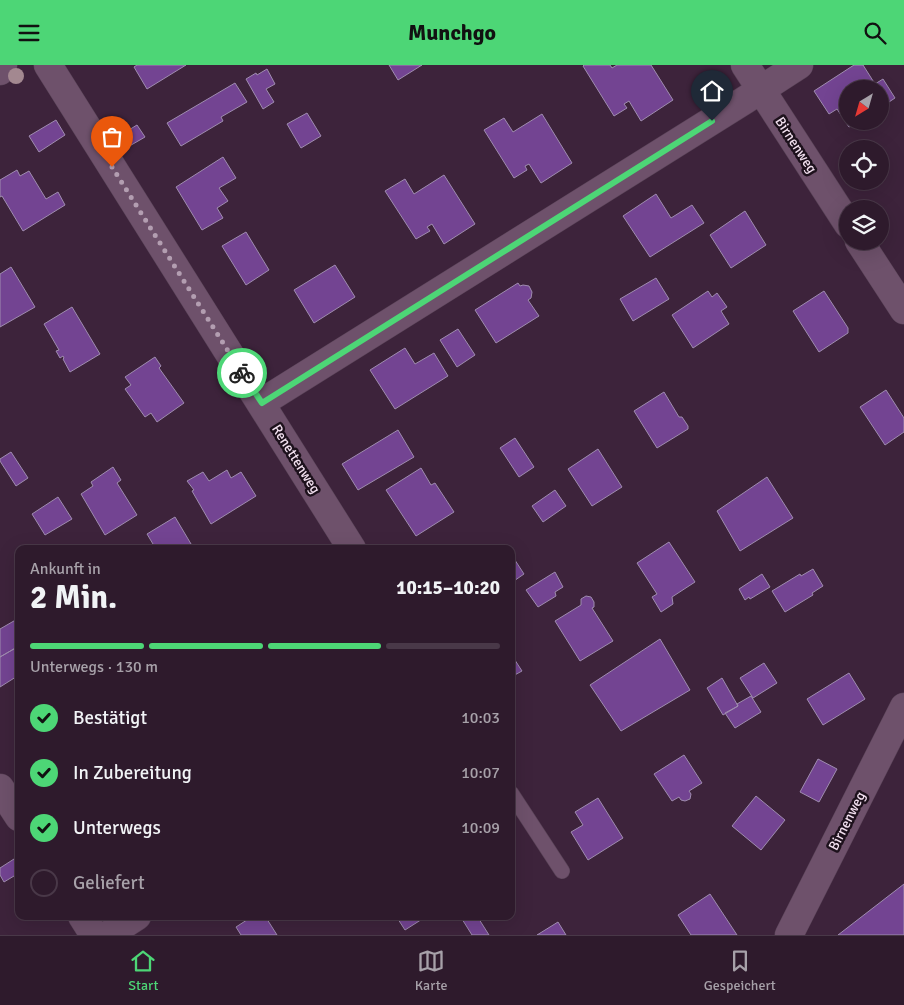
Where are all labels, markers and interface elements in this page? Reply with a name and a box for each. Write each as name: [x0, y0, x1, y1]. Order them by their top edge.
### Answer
icon: menu: [15, 19, 43, 47]
text: Munchgo: [408, 19, 496, 46]
icon: search: [861, 19, 889, 47]
pin: [691, 70, 733, 121]
icon: home: [698, 77, 726, 105]
north arrow: [839, 80, 889, 130]
map controls: [839, 80, 889, 250]
street label: Birnenweg: [771, 114, 821, 176]
pin: [91, 116, 133, 167]
icon: bag: [98, 123, 126, 151]
button: locate: [839, 140, 889, 190]
button: layers: [839, 200, 889, 250]
courier: [217, 348, 267, 398]
icon: bike: [228, 359, 256, 387]
street label: Renettenweg: [268, 421, 324, 497]
text: Ankunft in: [30, 559, 101, 579]
text: 10:15–10:20: [396, 576, 500, 600]
text: 2 Min.: [30, 578, 117, 617]
text: Unterwegs · 130 m: [30, 657, 158, 677]
icon: check: [30, 704, 58, 732]
text: Bestätigt: [73, 706, 147, 730]
text: 10:03: [461, 708, 500, 728]
icon: check: [30, 759, 58, 787]
text: In Zubereitung: [73, 761, 192, 785]
text: 10:07: [461, 763, 500, 783]
street label: Birnenweg: [825, 789, 869, 853]
icon: check: [30, 814, 58, 842]
text: Unterwegs: [73, 816, 161, 840]
text: 10:09: [461, 818, 500, 838]
text: Geliefert: [73, 871, 145, 895]
tab: Start: [128, 947, 158, 994]
tab: Karte: [415, 947, 447, 994]
tab: Gespeichert: [704, 947, 776, 994]

